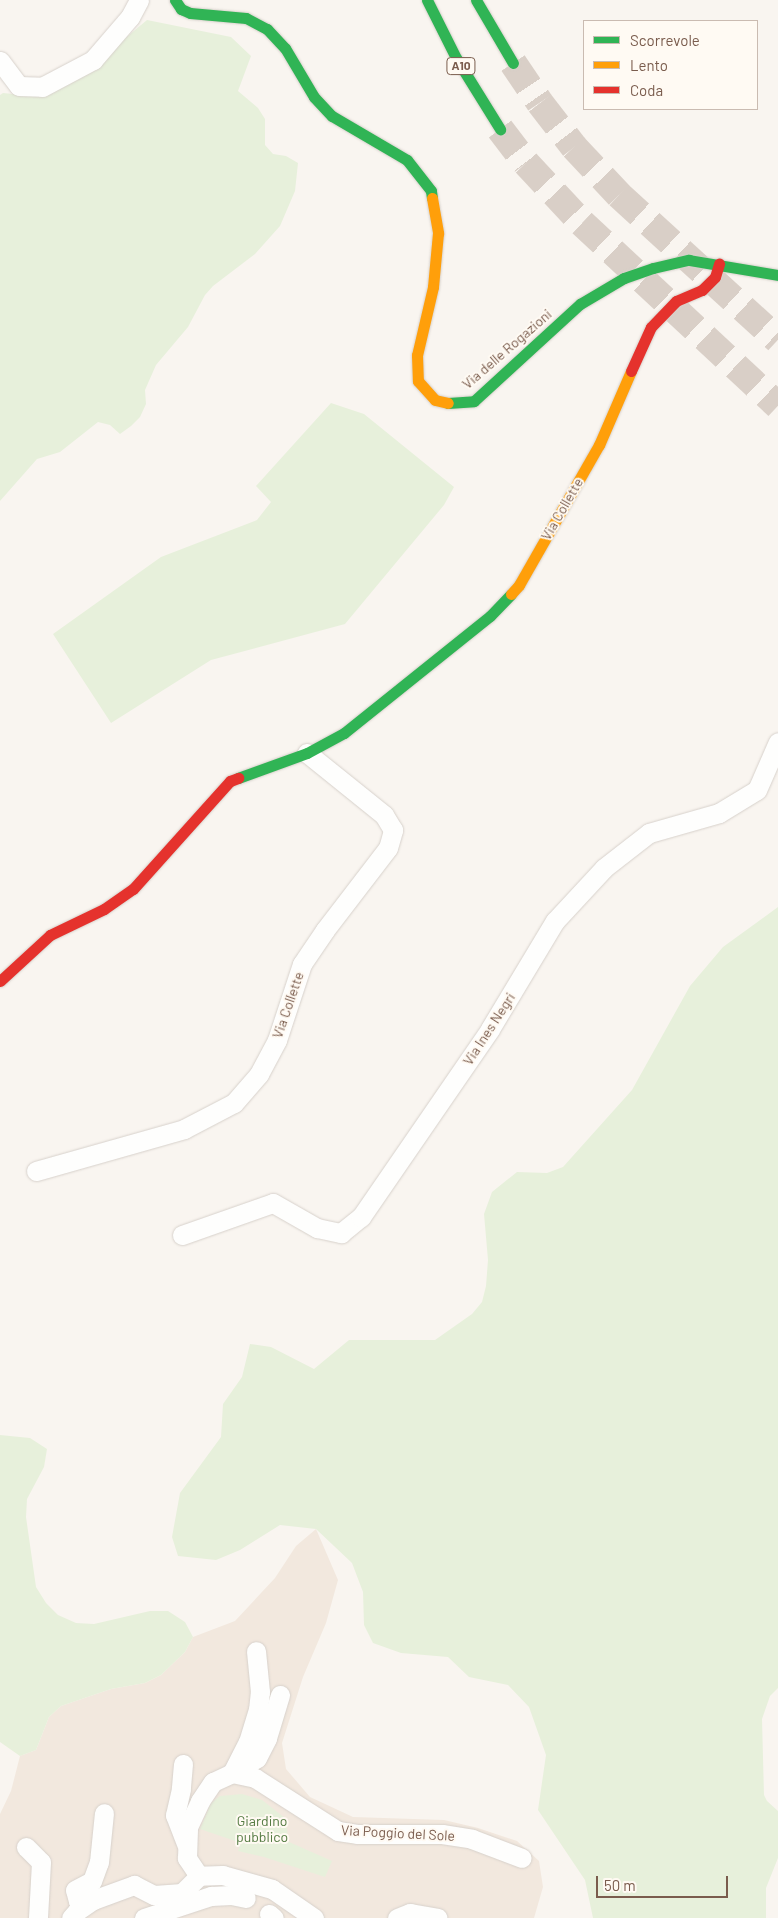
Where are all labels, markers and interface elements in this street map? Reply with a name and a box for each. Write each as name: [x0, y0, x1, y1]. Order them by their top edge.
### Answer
legend: [583, 20, 758, 110]
text: Scorrevole: [630, 31, 700, 49]
road number: A10: [446, 56, 476, 76]
text: Lento: [630, 56, 668, 74]
text: Coda: [630, 81, 663, 99]
street label: Via delle Rogazioni: [459, 306, 555, 392]
street label: Via Collette: [537, 475, 587, 543]
street label: Via Collette: [269, 970, 307, 1040]
street label: Via Ines Negri: [459, 990, 519, 1068]
park label: Giardino pubblico: [236, 1813, 288, 1845]
street label: Via Poggio del Sole: [341, 1822, 455, 1844]
scale bar: [598, 1866, 730, 1898]
text: 50 m: [604, 1876, 636, 1894]

